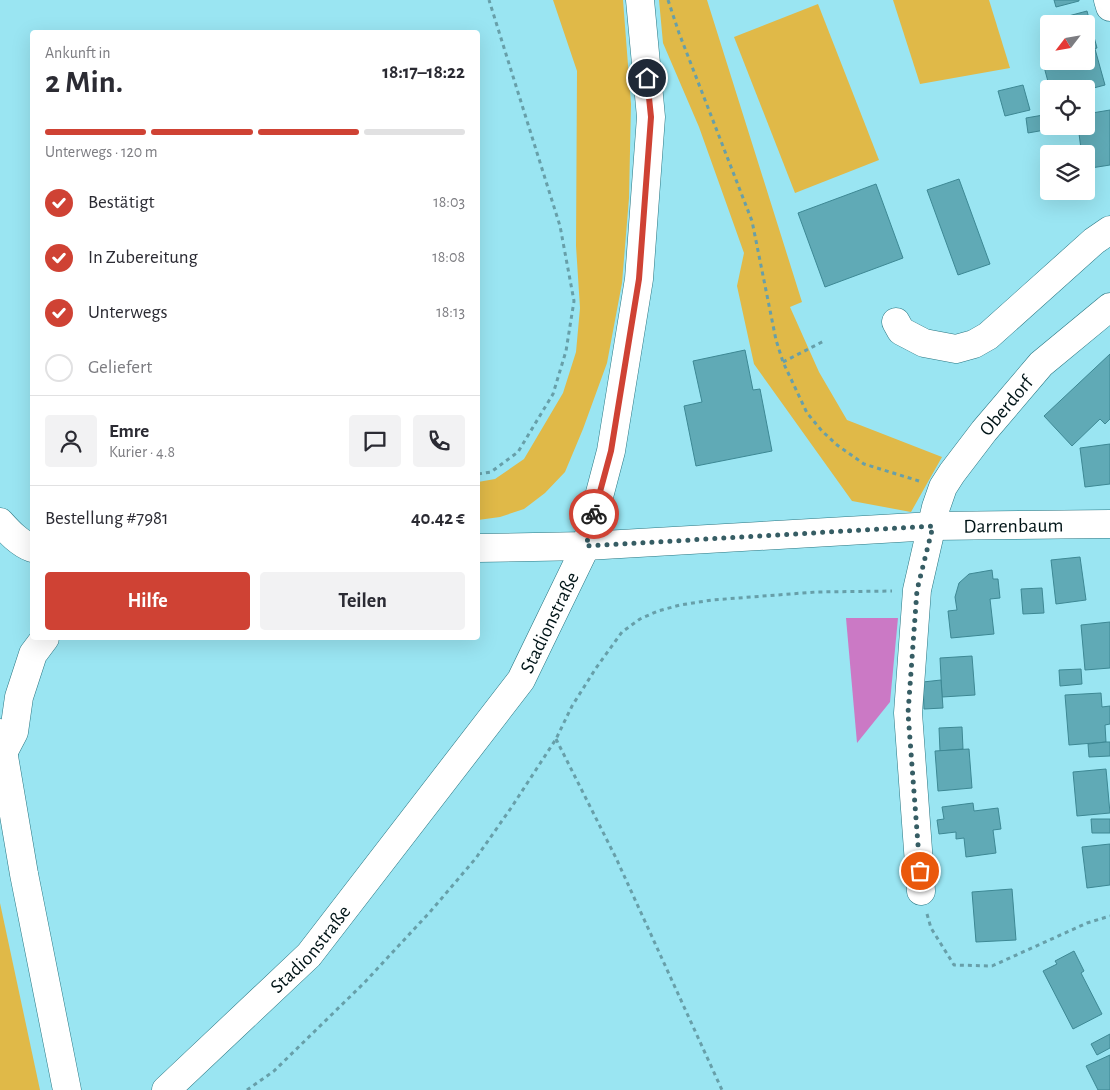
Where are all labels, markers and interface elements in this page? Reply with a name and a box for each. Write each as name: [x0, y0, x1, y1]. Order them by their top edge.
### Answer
north arrow: [1040, 15, 1095, 70]
map controls: [1040, 15, 1095, 200]
text: Ankunft in: [45, 45, 111, 61]
pin: [626, 57, 668, 99]
text: 18:17–18:22: [382, 63, 465, 82]
icon: home: [633, 64, 661, 92]
text: 2 Min.: [45, 66, 123, 98]
button: locate: [1040, 80, 1095, 135]
text: Unterwegs · 120 m: [45, 144, 158, 160]
button: layers: [1040, 145, 1095, 200]
icon: check: [45, 189, 73, 217]
text: Bestätigt: [88, 193, 155, 212]
text: 18:03: [433, 194, 465, 210]
icon: check: [45, 244, 73, 272]
text: In Zubereitung: [88, 248, 198, 267]
text: 18:08: [432, 249, 465, 265]
icon: check: [45, 299, 73, 327]
text: Unterwegs: [88, 303, 168, 322]
text: 18:13: [436, 304, 465, 320]
text: Geliefert: [88, 358, 152, 377]
street label: Oberdorf: [976, 372, 1038, 440]
button: person: [45, 415, 97, 467]
button: chat: [349, 415, 401, 467]
button: phone: [413, 415, 465, 467]
text: Emre: [109, 422, 149, 441]
text: Kurier · 4.8: [109, 444, 175, 460]
courier: [569, 489, 619, 539]
icon: bike: [580, 500, 608, 528]
text: Bestellung #7981: [45, 509, 169, 528]
text: 40.42 €: [411, 509, 465, 528]
street label: Darrenbaum: [963, 516, 1064, 537]
street label: Stadionstraße: [517, 569, 583, 677]
button: Hilfe: [45, 572, 250, 630]
button: Teilen: [260, 572, 465, 630]
pin: [899, 850, 941, 892]
icon: bag: [906, 857, 934, 885]
street label: Stadionstraße: [267, 902, 355, 997]

